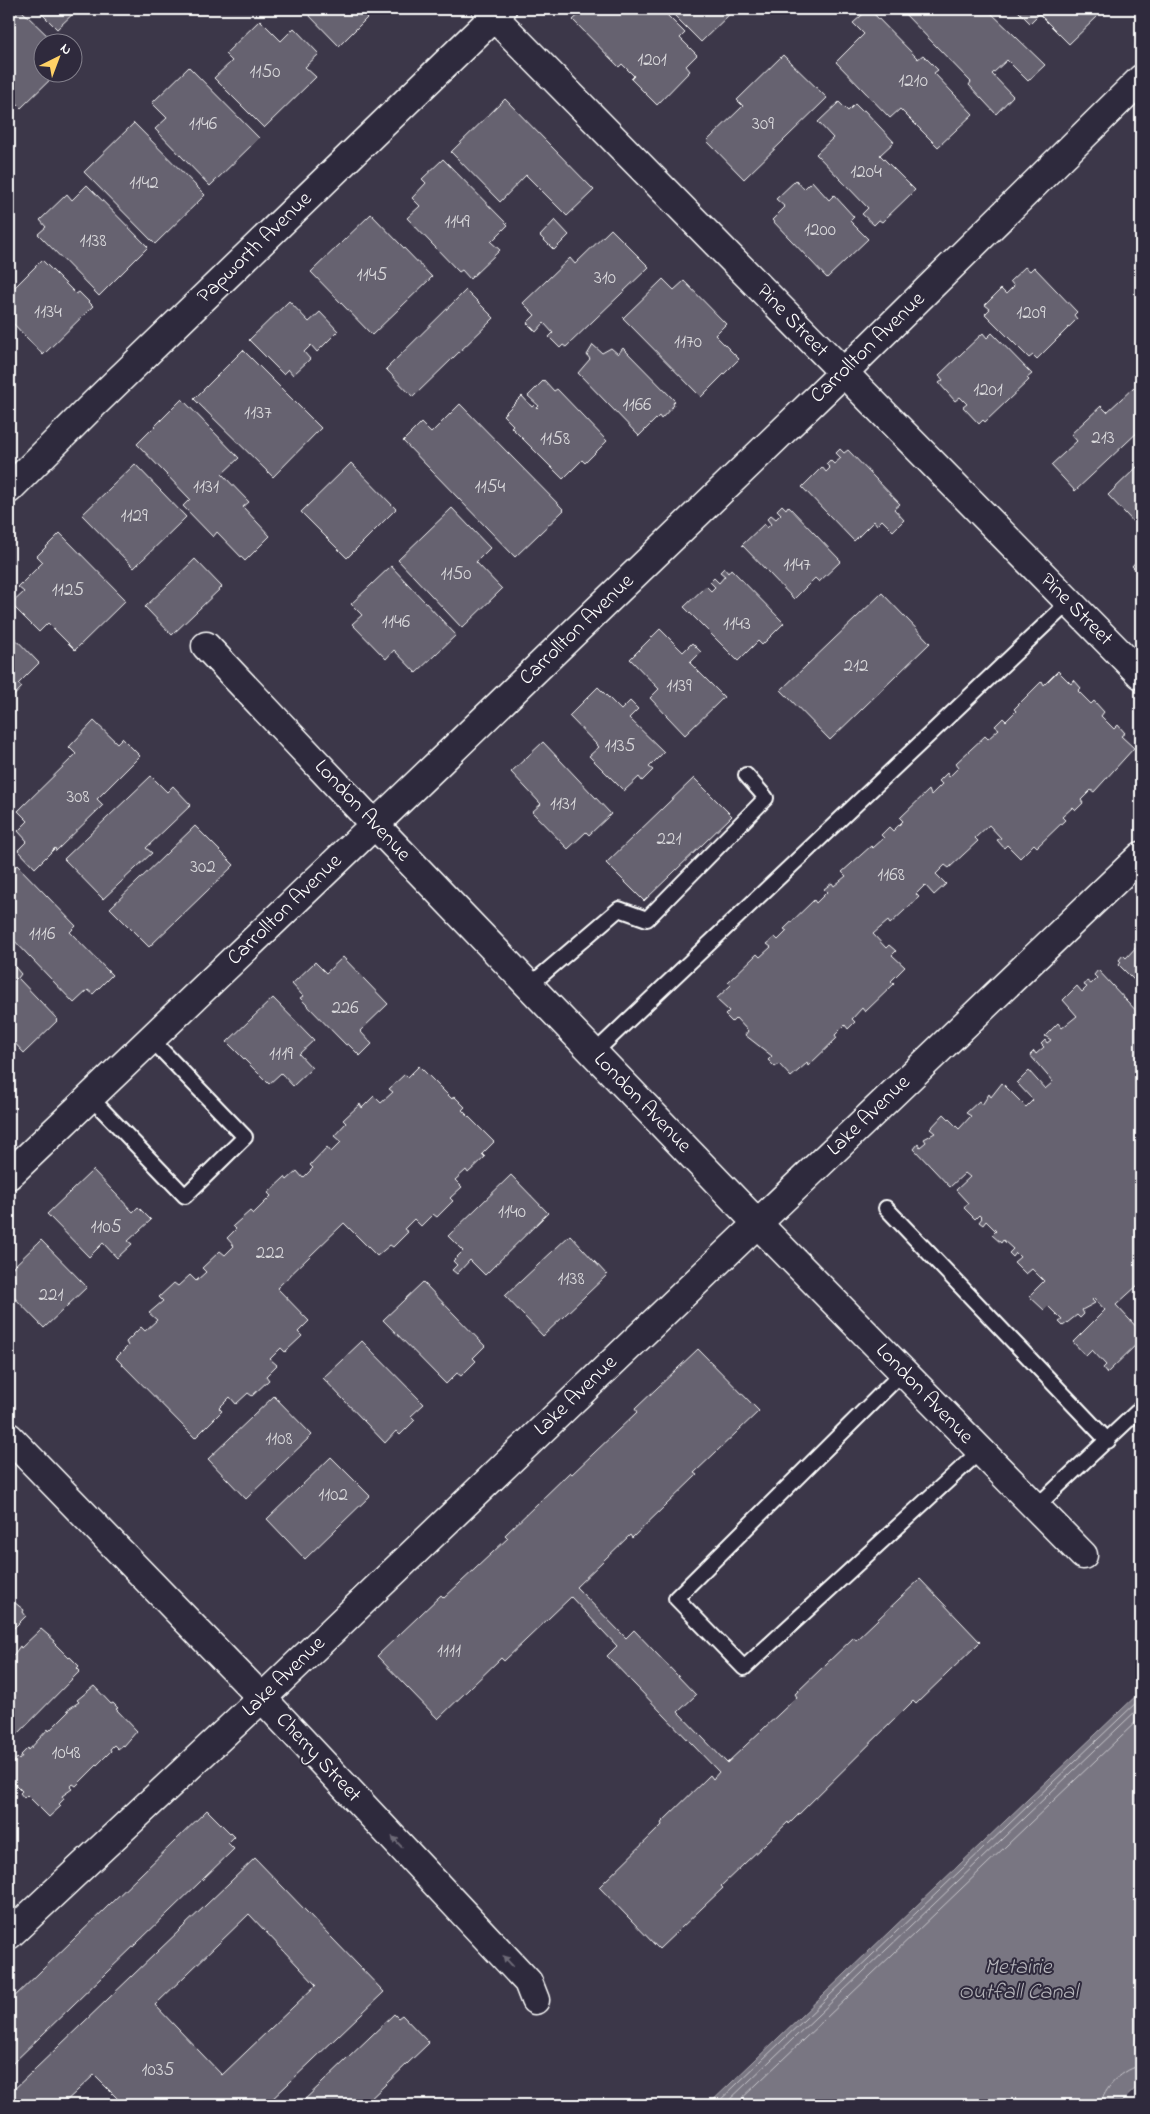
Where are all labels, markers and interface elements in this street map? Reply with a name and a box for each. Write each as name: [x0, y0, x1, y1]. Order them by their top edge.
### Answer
north arrow: [32, 32, 82, 82]
text: N: [55, 38, 76, 60]
house number: 1201: [637, 47, 667, 74]
house number: 1150: [249, 59, 281, 86]
house number: 1210: [898, 68, 928, 95]
house number: 1146: [189, 111, 217, 138]
house number: 309: [752, 111, 774, 138]
house number: 1204: [850, 159, 882, 186]
house number: 1142: [129, 170, 159, 197]
street label: Papworth Avenue: [191, 185, 320, 311]
house number: 1149: [444, 209, 470, 236]
house number: 1200: [804, 217, 836, 244]
house number: 1138: [79, 228, 107, 255]
house number: 1145: [357, 262, 388, 289]
house number: 310: [594, 265, 616, 292]
street label: Pine Street: [749, 277, 835, 365]
street label: Carrollton Avenue: [804, 285, 933, 411]
house number: 1134: [34, 299, 62, 326]
house number: 1209: [1016, 300, 1046, 327]
house number: 1170: [674, 329, 702, 356]
house number: 1201: [973, 377, 1003, 404]
house number: 1166: [623, 392, 651, 419]
house number: 1137: [244, 400, 272, 427]
house number: 213: [1091, 425, 1115, 452]
house number: 1158: [540, 426, 570, 453]
house number: 1131: [193, 474, 219, 501]
house number: 1154: [475, 474, 506, 501]
house number: 1129: [120, 503, 148, 530]
house number: 1147: [783, 552, 811, 579]
house number: 1150: [440, 561, 472, 588]
street label: Carrollton Avenue: [513, 567, 642, 693]
street label: Pine Street: [1033, 567, 1119, 653]
house number: 1125: [52, 577, 84, 604]
house number: 1146: [382, 609, 410, 636]
house number: 1143: [723, 611, 751, 638]
house number: 212: [844, 653, 868, 680]
house number: 1139: [666, 673, 692, 700]
house number: 1135: [605, 733, 636, 760]
street label: London Avenue: [307, 753, 418, 869]
house number: 308: [66, 784, 90, 811]
house number: 1131: [550, 791, 576, 818]
house number: 221: [657, 826, 681, 853]
street label: Carrollton Avenue: [221, 847, 350, 973]
house number: 302: [190, 854, 216, 881]
house number: 1168: [877, 862, 905, 889]
house number: 1116: [29, 921, 55, 948]
house number: 226: [331, 995, 359, 1022]
house number: 1119: [269, 1041, 293, 1068]
street label: London Avenue: [586, 1046, 698, 1161]
street label: Lake Avenue: [821, 1068, 918, 1164]
house number: 1140: [498, 1199, 526, 1226]
house number: 1105: [90, 1214, 122, 1241]
house number: 222: [256, 1240, 284, 1267]
house number: 1138: [557, 1266, 585, 1293]
house number: 221: [39, 1282, 63, 1309]
street label: London Avenue: [868, 1337, 980, 1452]
street label: Lake Avenue: [528, 1348, 625, 1444]
house number: 1108: [265, 1426, 293, 1453]
house number: 1102: [318, 1482, 348, 1509]
street label: Lake Avenue: [236, 1629, 333, 1725]
house number: 1111: [437, 1638, 461, 1665]
street label: Cherry Street: [267, 1706, 368, 1811]
house number: 1048: [51, 1740, 81, 1767]
one-way arrow: [391, 1836, 403, 1848]
water label: Metairie Outfall Canal: [958, 1952, 1080, 2009]
one-way arrow: [502, 1955, 514, 1967]
house number: 1035: [142, 2057, 175, 2084]

